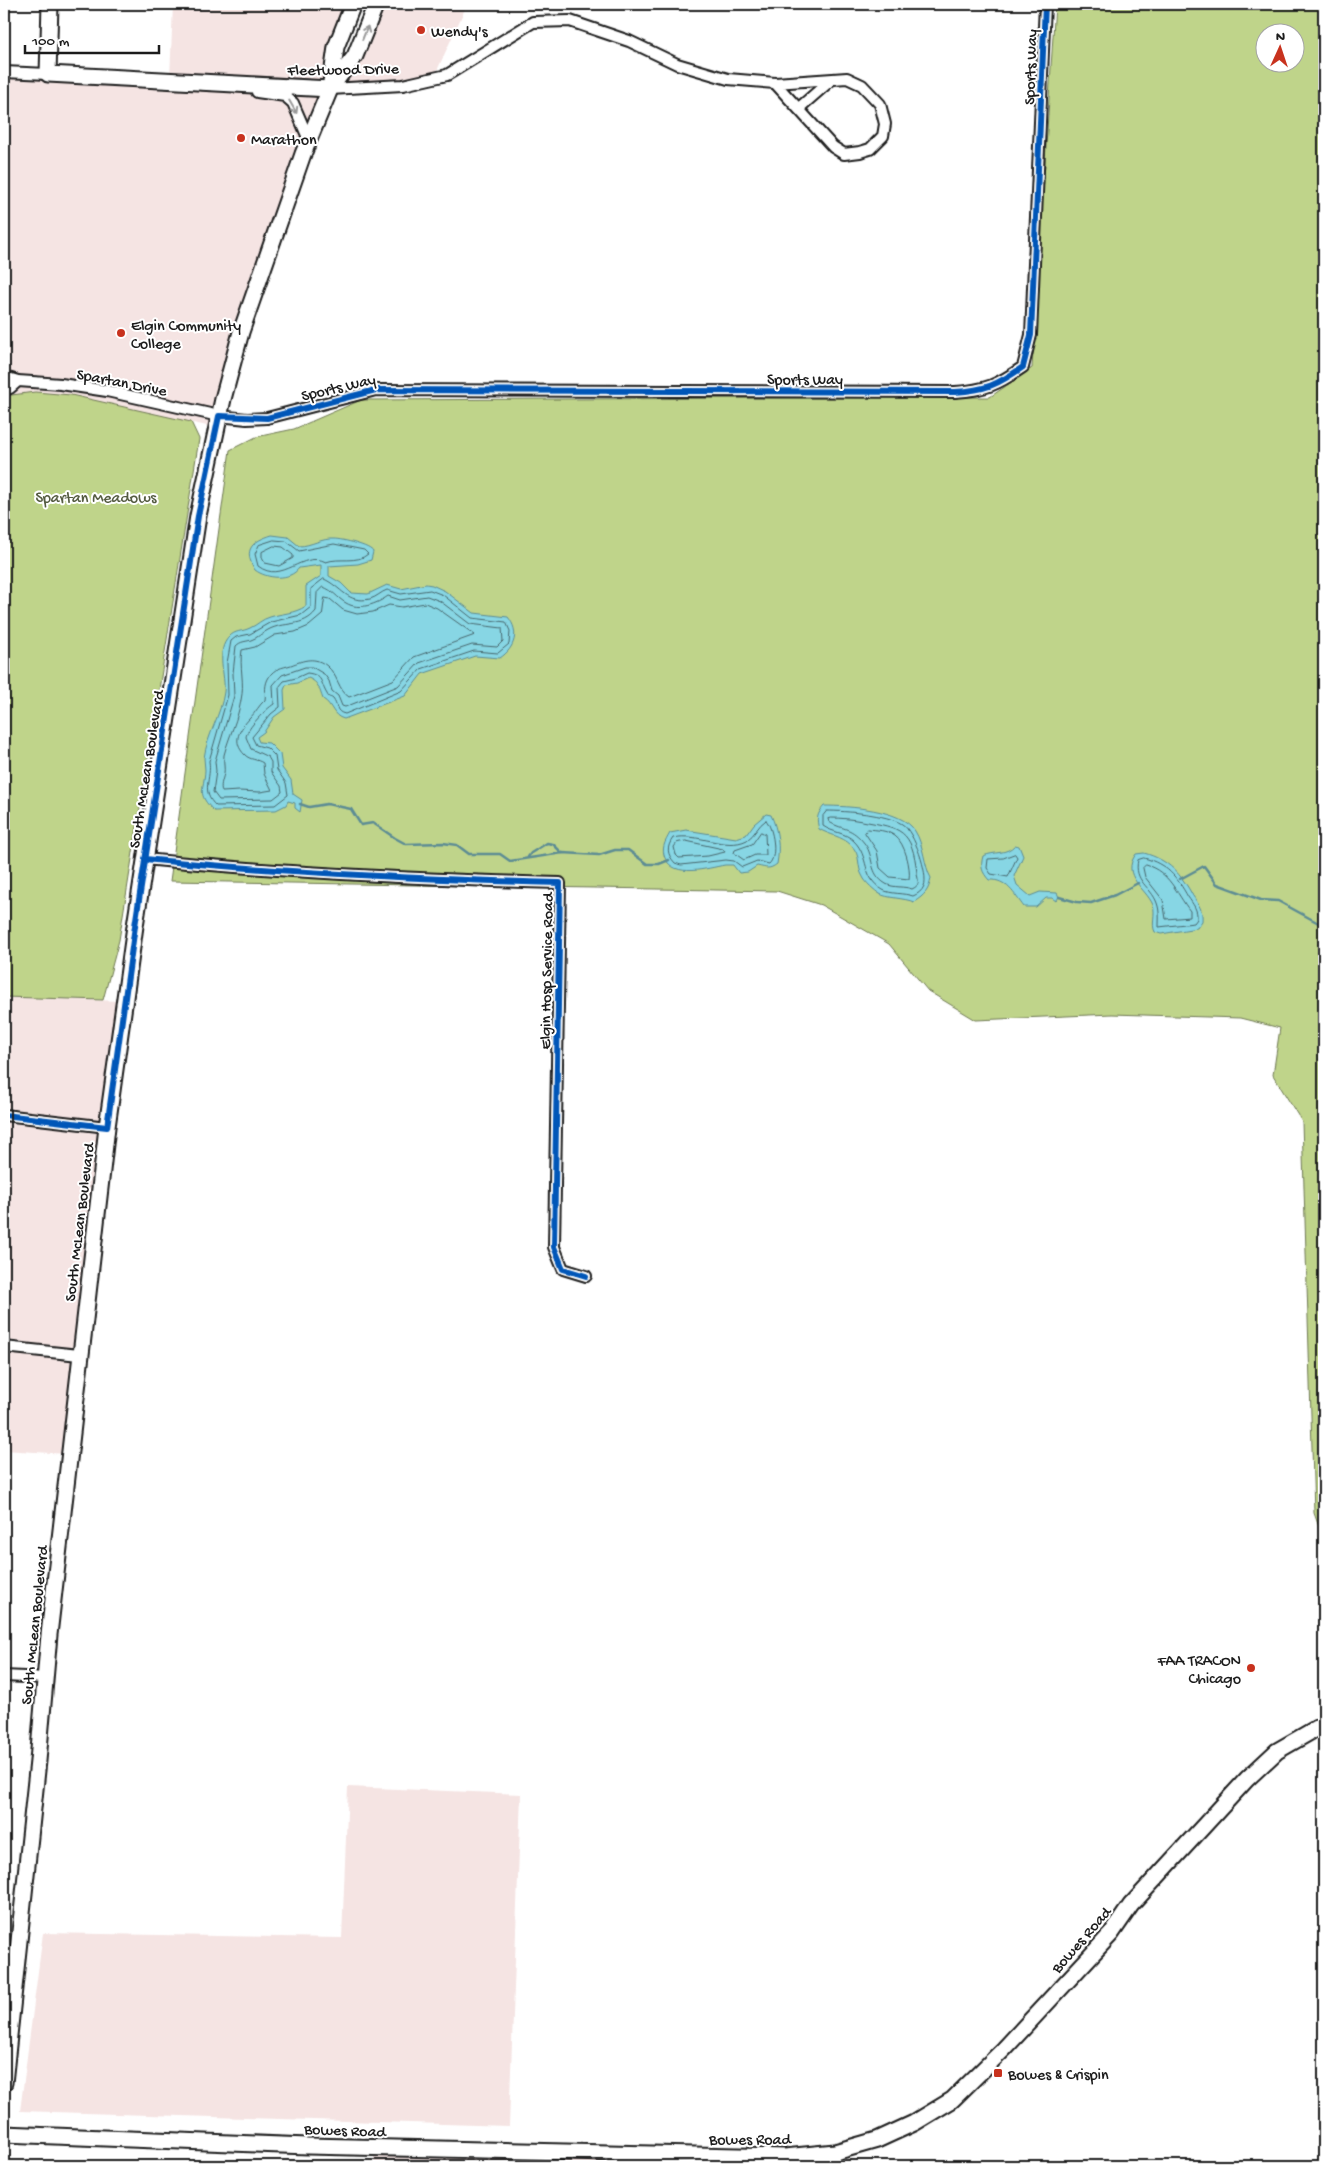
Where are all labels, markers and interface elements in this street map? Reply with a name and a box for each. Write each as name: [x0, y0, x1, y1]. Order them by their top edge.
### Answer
scale bar: [25, 22, 159, 54]
north arrow: [1256, 22, 1306, 72]
marker: Wendy's: [415, 24, 427, 36]
place label: Wendy's: [431, 24, 489, 43]
one-way arrow: [360, 26, 370, 41]
street label: Sports Way: [1022, 29, 1043, 105]
text: N: [1276, 29, 1286, 46]
text: 100 m: [31, 33, 70, 51]
street label: Fleetwood Drive: [286, 61, 400, 82]
one-way arrow: [289, 99, 299, 113]
marker: Marathon: [235, 132, 247, 144]
place label: Marathon: [251, 132, 317, 151]
place label: Elgin Community College: [131, 318, 241, 355]
marker: Elgin Community College: [115, 327, 127, 339]
street label: Spartan Drive: [75, 366, 169, 403]
street label: Sports Way: [300, 372, 378, 407]
street label: Sports Way: [767, 372, 843, 391]
park label: Spartan Meadows: [36, 490, 158, 509]
street label: South McLean Boulevard: [127, 688, 171, 850]
street label: Elgin Hosp Service Road: [538, 891, 559, 1050]
street label: South McLean Boulevard: [62, 1140, 101, 1303]
street label: South McLean Boulevard: [19, 1543, 54, 1706]
place label: FAA TRACON Chicago: [1156, 1653, 1241, 1690]
marker: FAA TRACON Chicago: [1245, 1662, 1257, 1674]
street label: Bowes Road: [1048, 1903, 1118, 1979]
marker: Bowes & Crispin: [992, 2067, 1004, 2079]
place label: Bowes & Crispin: [1007, 2067, 1109, 2086]
street label: Bowes Road: [303, 2122, 388, 2143]
street label: Bowes Road: [708, 2132, 793, 2151]

